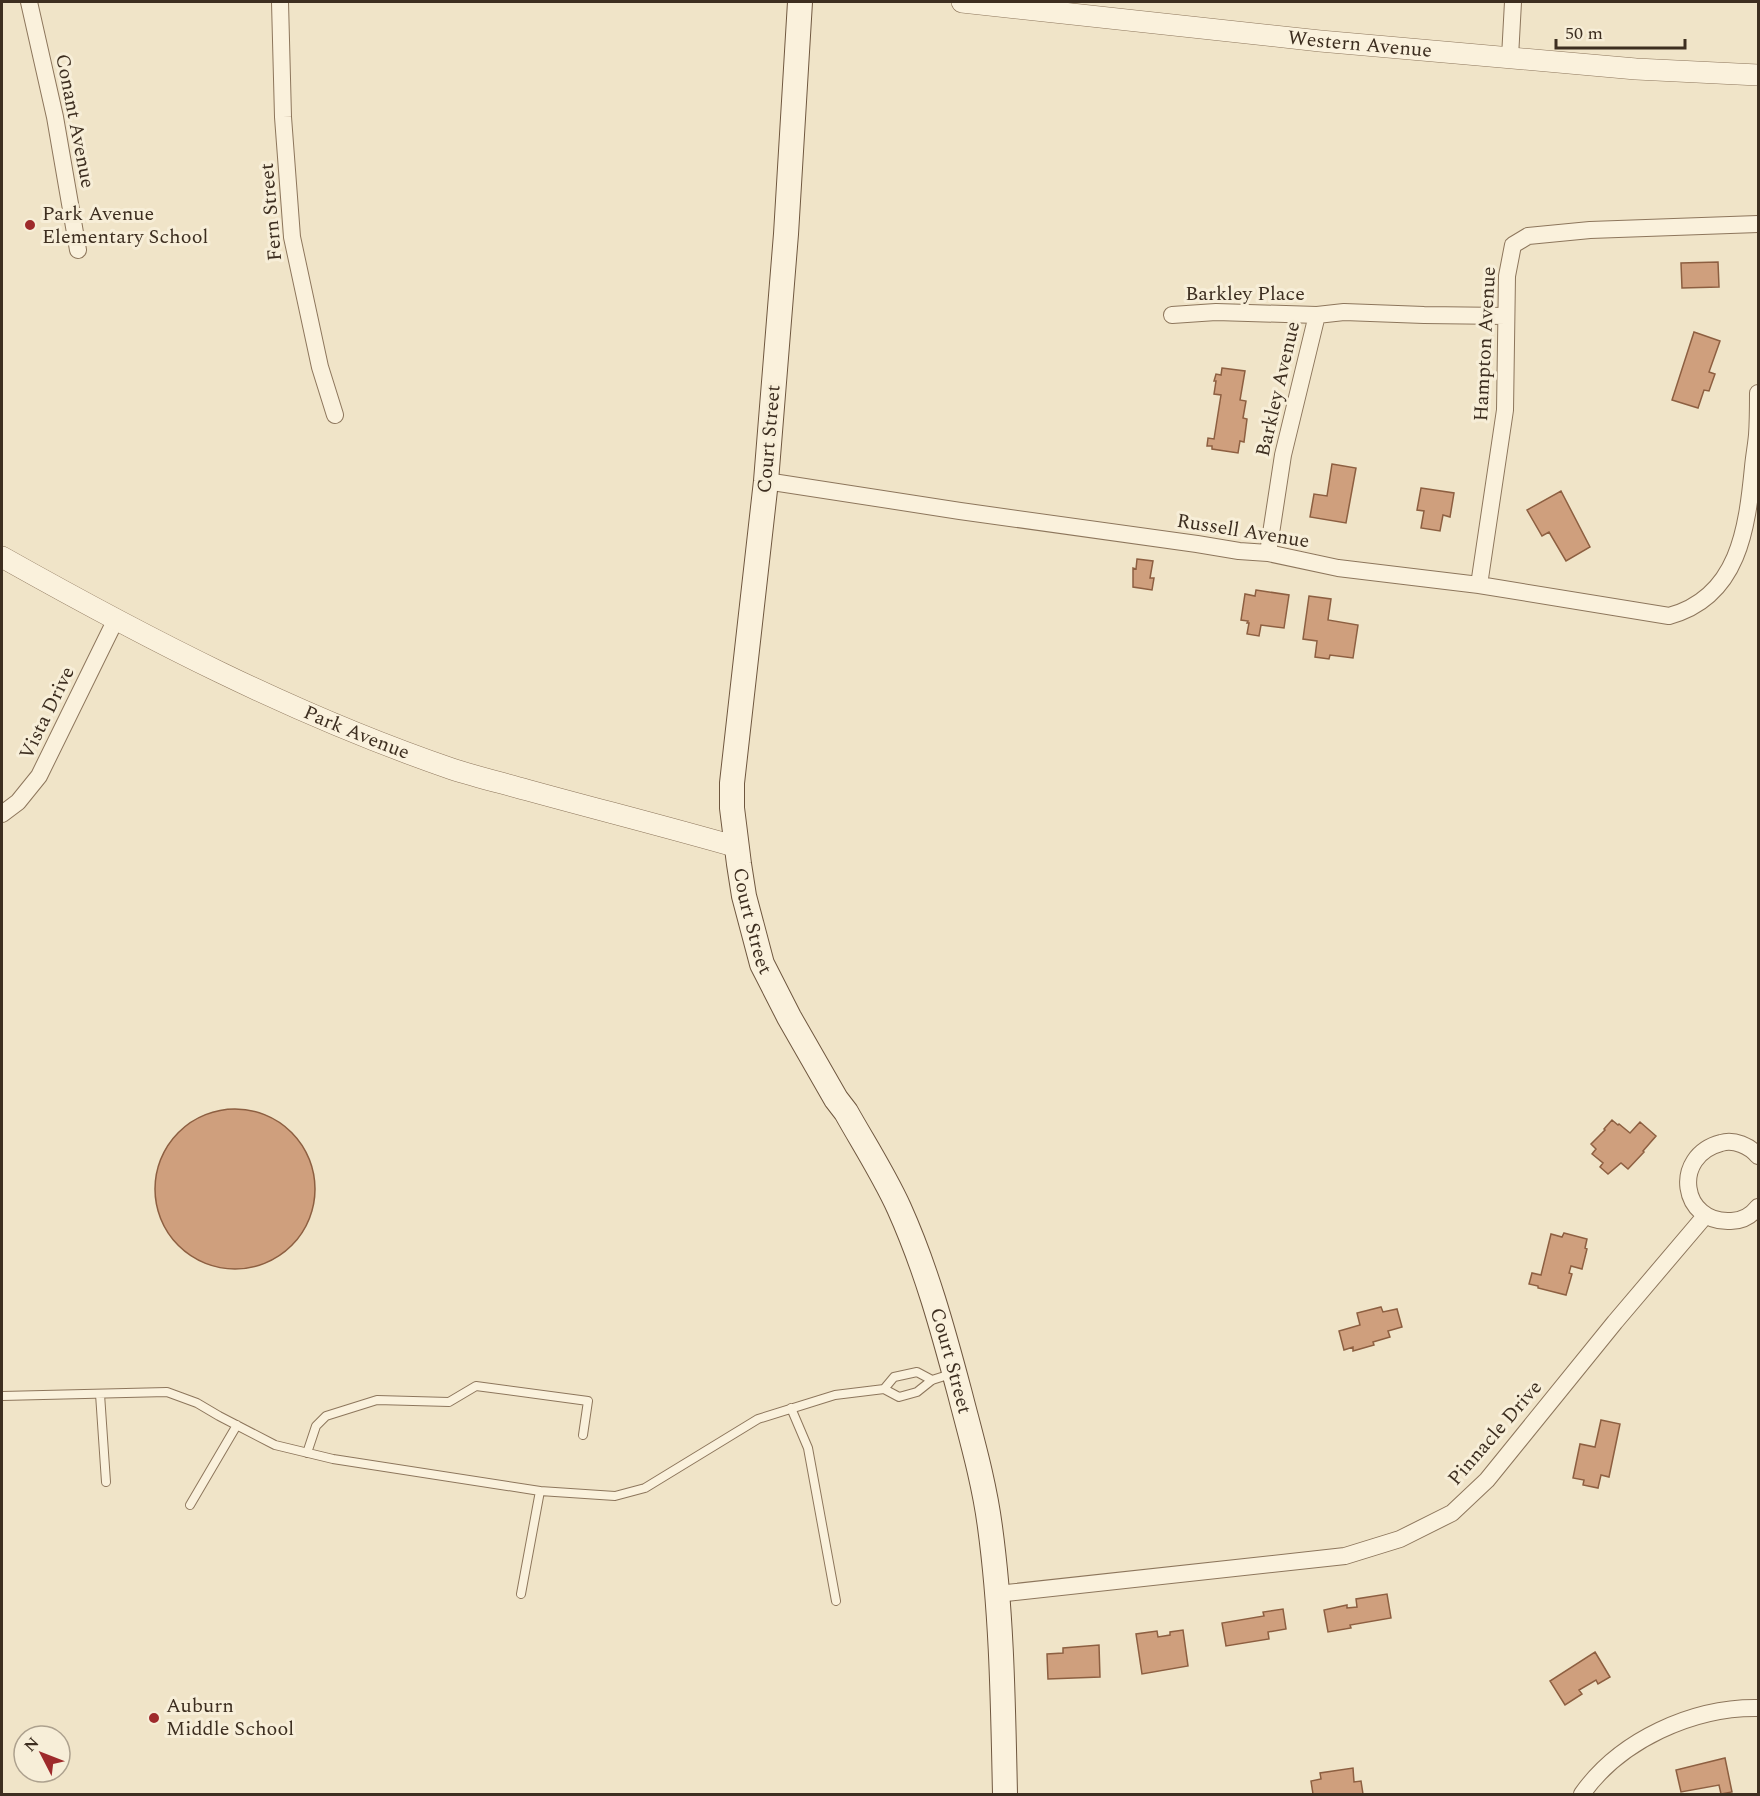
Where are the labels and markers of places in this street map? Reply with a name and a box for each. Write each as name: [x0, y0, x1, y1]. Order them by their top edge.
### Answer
place label: Park Avenue Elementary School: [42, 199, 208, 252]
marker: Park Avenue Elementary School: [23, 218, 37, 232]
place label: Auburn Middle School: [166, 1691, 294, 1744]
marker: Auburn Middle School: [147, 1711, 161, 1725]

